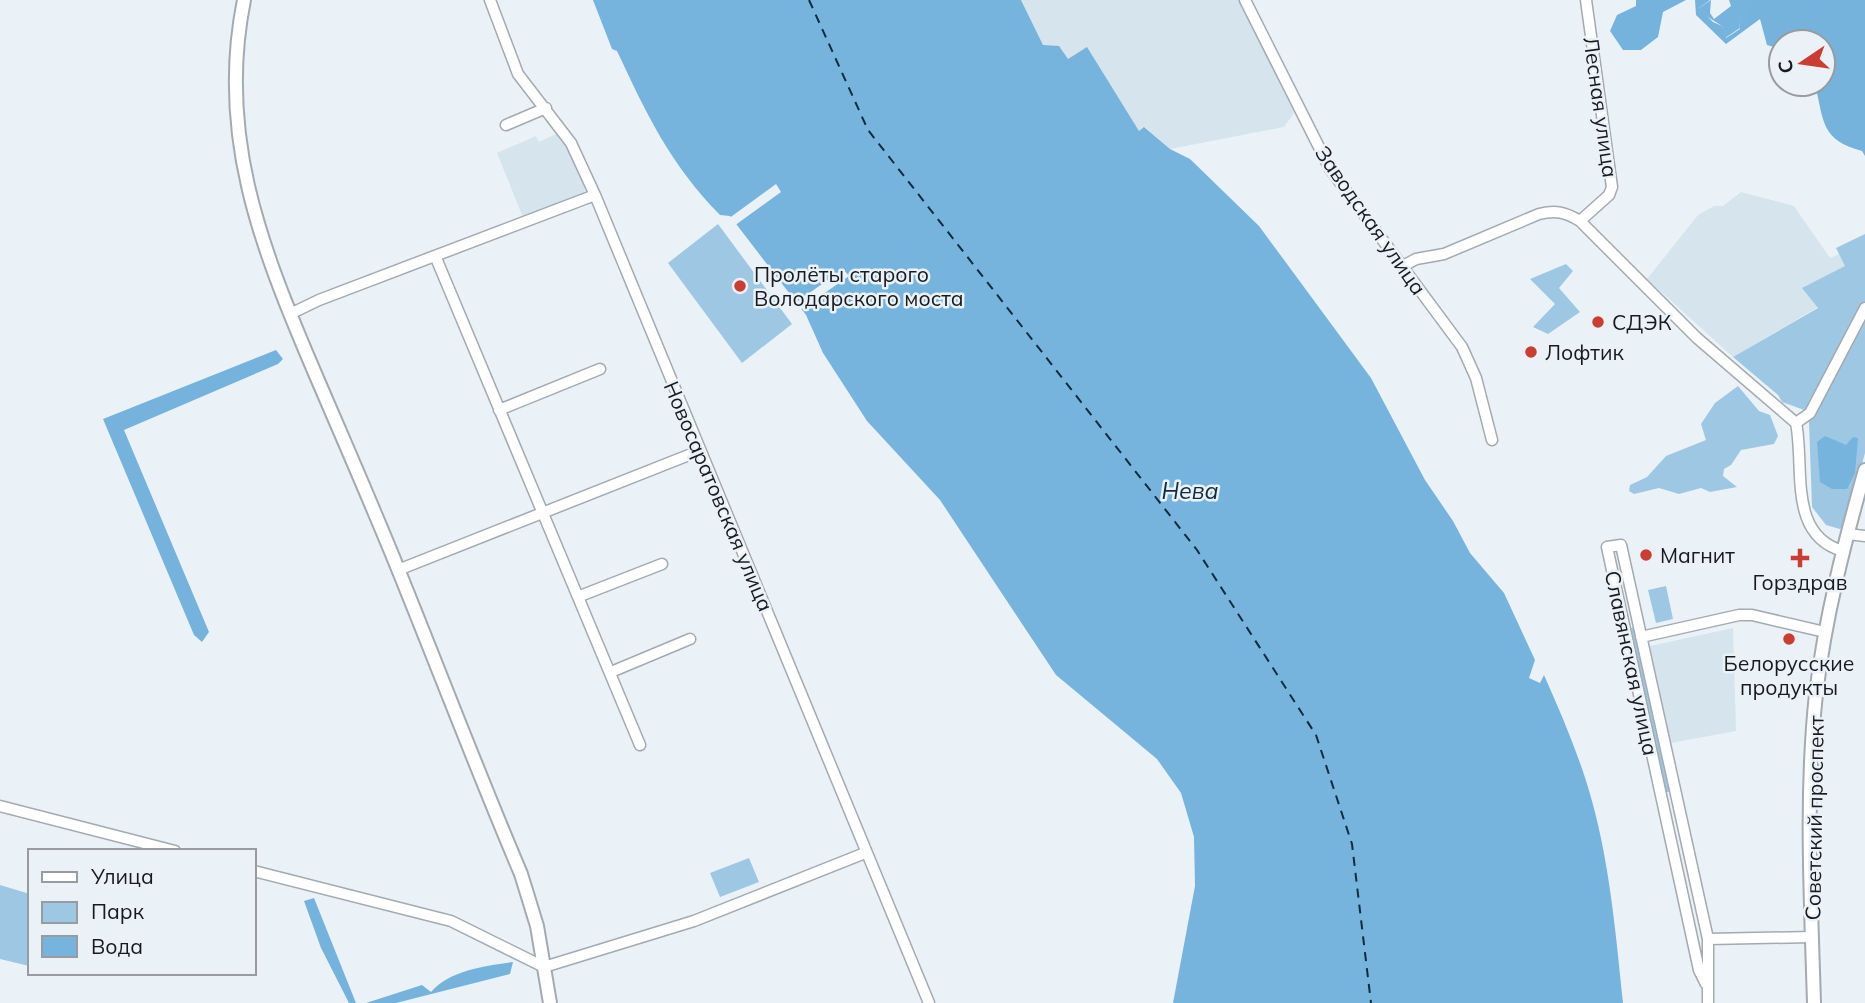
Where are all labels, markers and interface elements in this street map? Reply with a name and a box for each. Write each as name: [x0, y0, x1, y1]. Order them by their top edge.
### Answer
north arrow: [1767, 28, 1837, 98]
street label: Лесная улица: [1578, 35, 1624, 179]
text: С: [1772, 58, 1799, 76]
street label: Заводская улица: [1310, 140, 1432, 300]
place label: Пролёты старого Володарского моста: [754, 261, 964, 311]
marker: Пролёты старого Володарского моста: [732, 278, 748, 294]
place label: СДЭК: [1612, 309, 1672, 335]
marker: СДЭК: [1590, 314, 1606, 330]
place label: Лофтик: [1545, 339, 1624, 365]
marker: Лофтик: [1523, 344, 1539, 360]
street label: Новосаратовская улица: [659, 377, 779, 615]
water label: Нева: [1161, 476, 1219, 505]
place label: Магнит: [1660, 542, 1735, 568]
marker: Магнит: [1638, 547, 1654, 563]
marker: Горздрав: [1792, 550, 1808, 566]
street label: Славянская улица: [1600, 568, 1664, 758]
place label: Горздрав: [1752, 569, 1848, 595]
marker: Белорусские продукты: [1781, 631, 1797, 647]
place label: Белорусские продукты: [1724, 650, 1854, 700]
street label: Советский проспект: [1799, 715, 1829, 921]
legend: [28, 849, 256, 975]
text: Улица: [90, 863, 154, 889]
text: Парк: [91, 898, 145, 924]
text: Вода: [91, 933, 143, 959]

